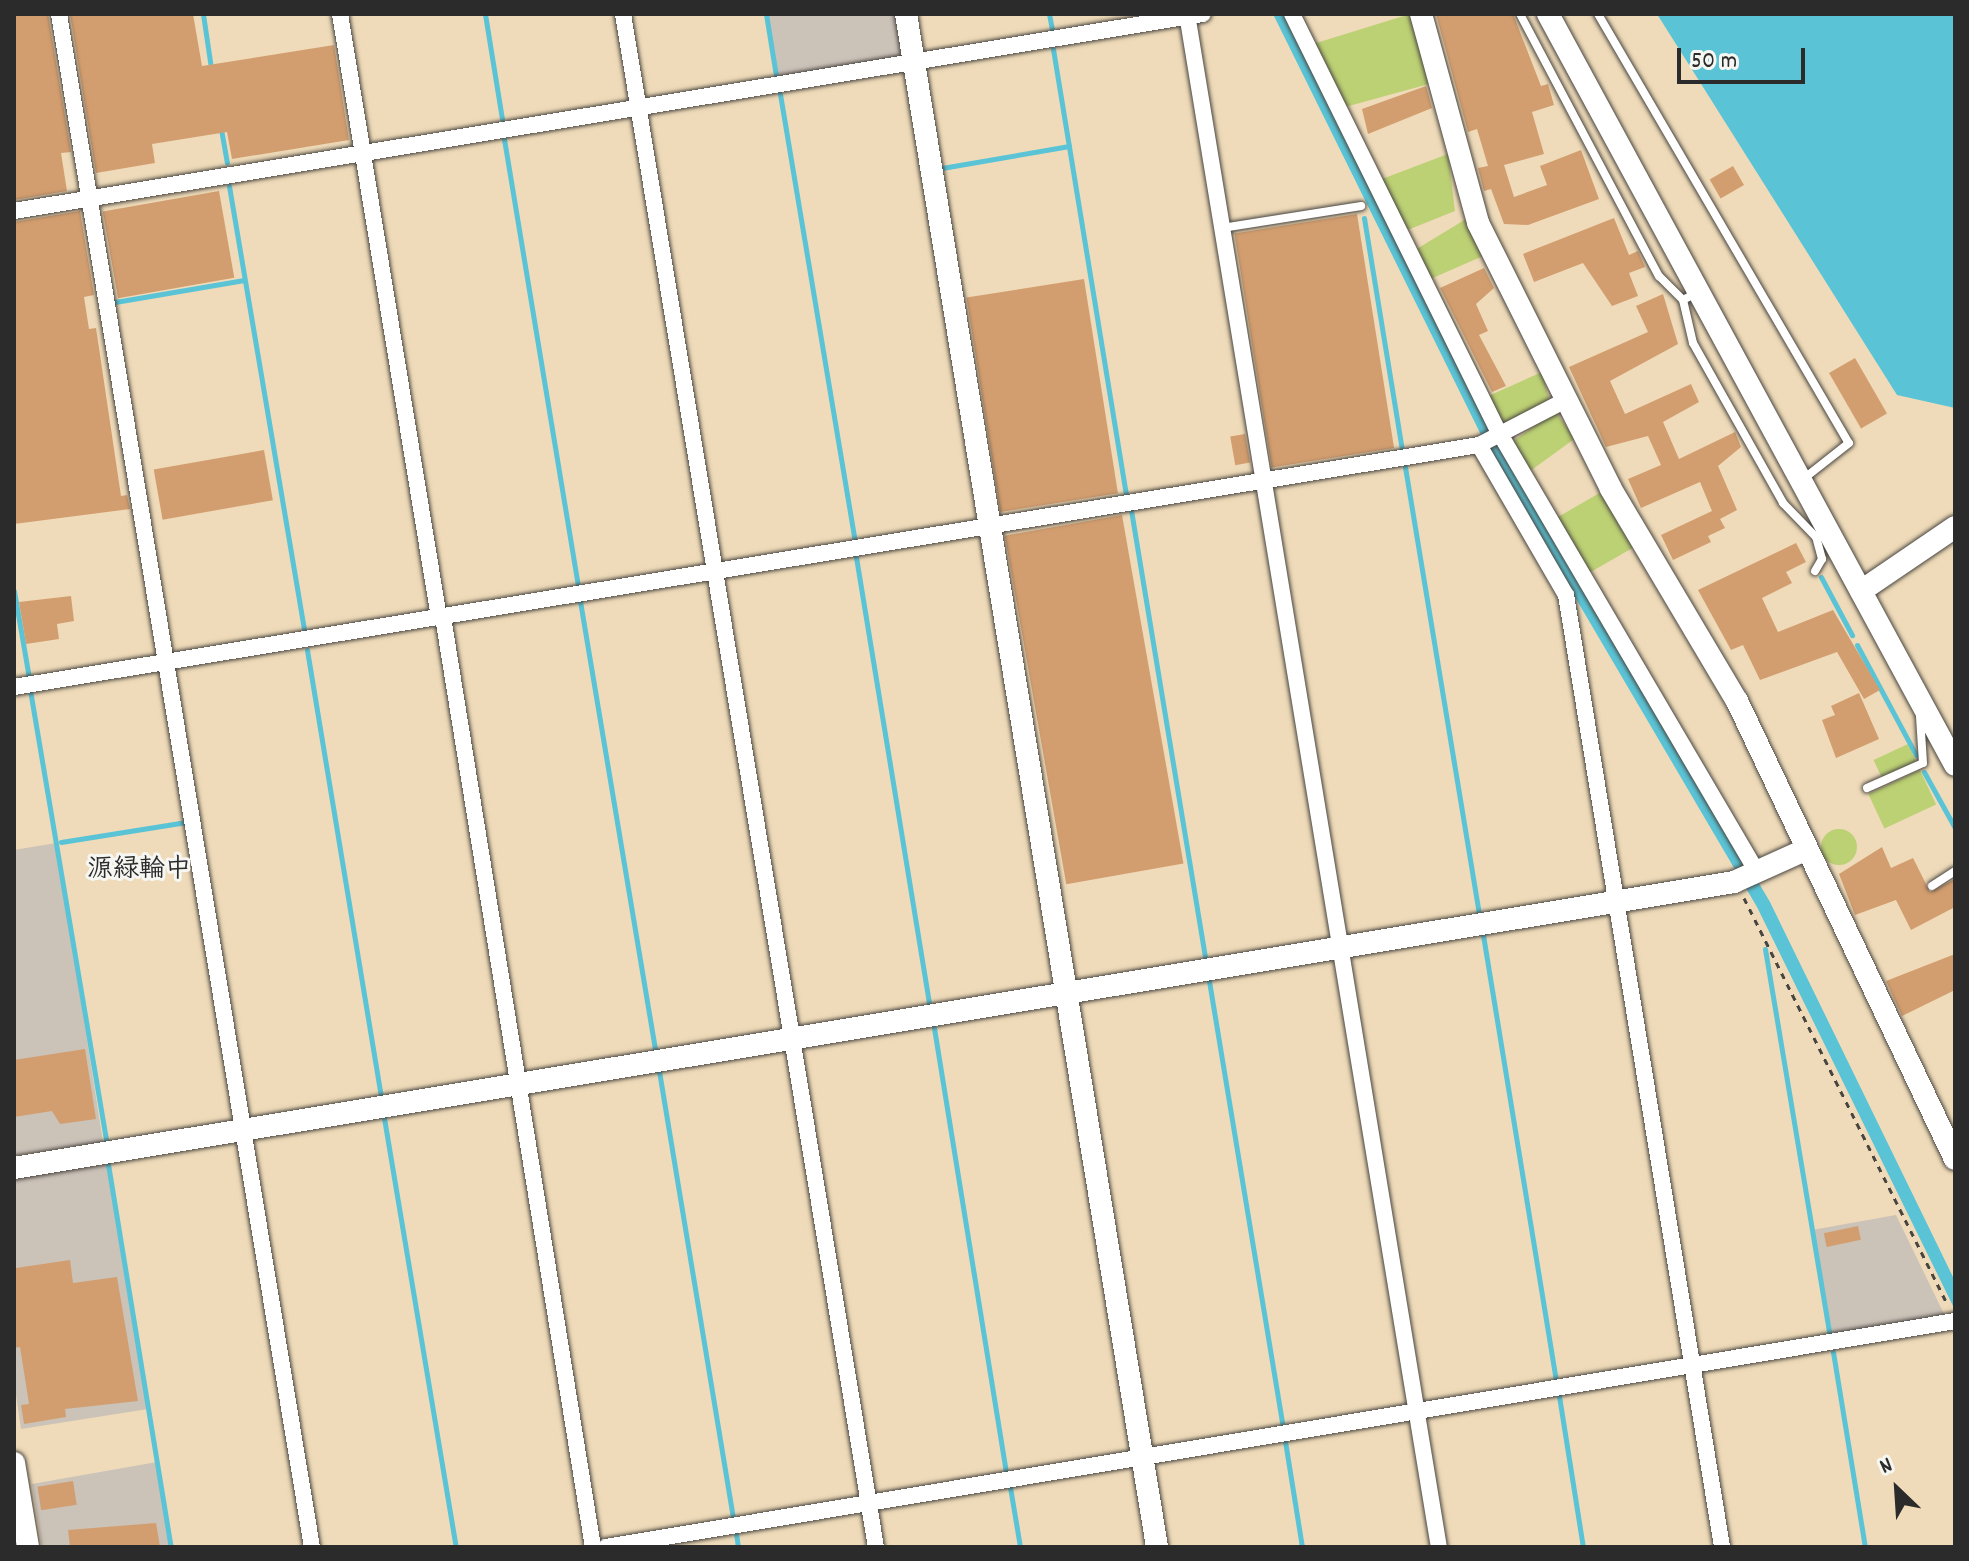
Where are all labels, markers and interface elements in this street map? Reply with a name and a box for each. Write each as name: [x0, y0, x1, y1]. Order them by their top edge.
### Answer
scale bar: [1681, 32, 1809, 82]
text: 50 m: [1691, 45, 1737, 79]
district label: 源緑輪中: [87, 855, 191, 887]
north arrow: [1857, 1449, 1937, 1529]
text: N: [1875, 1450, 1898, 1483]

